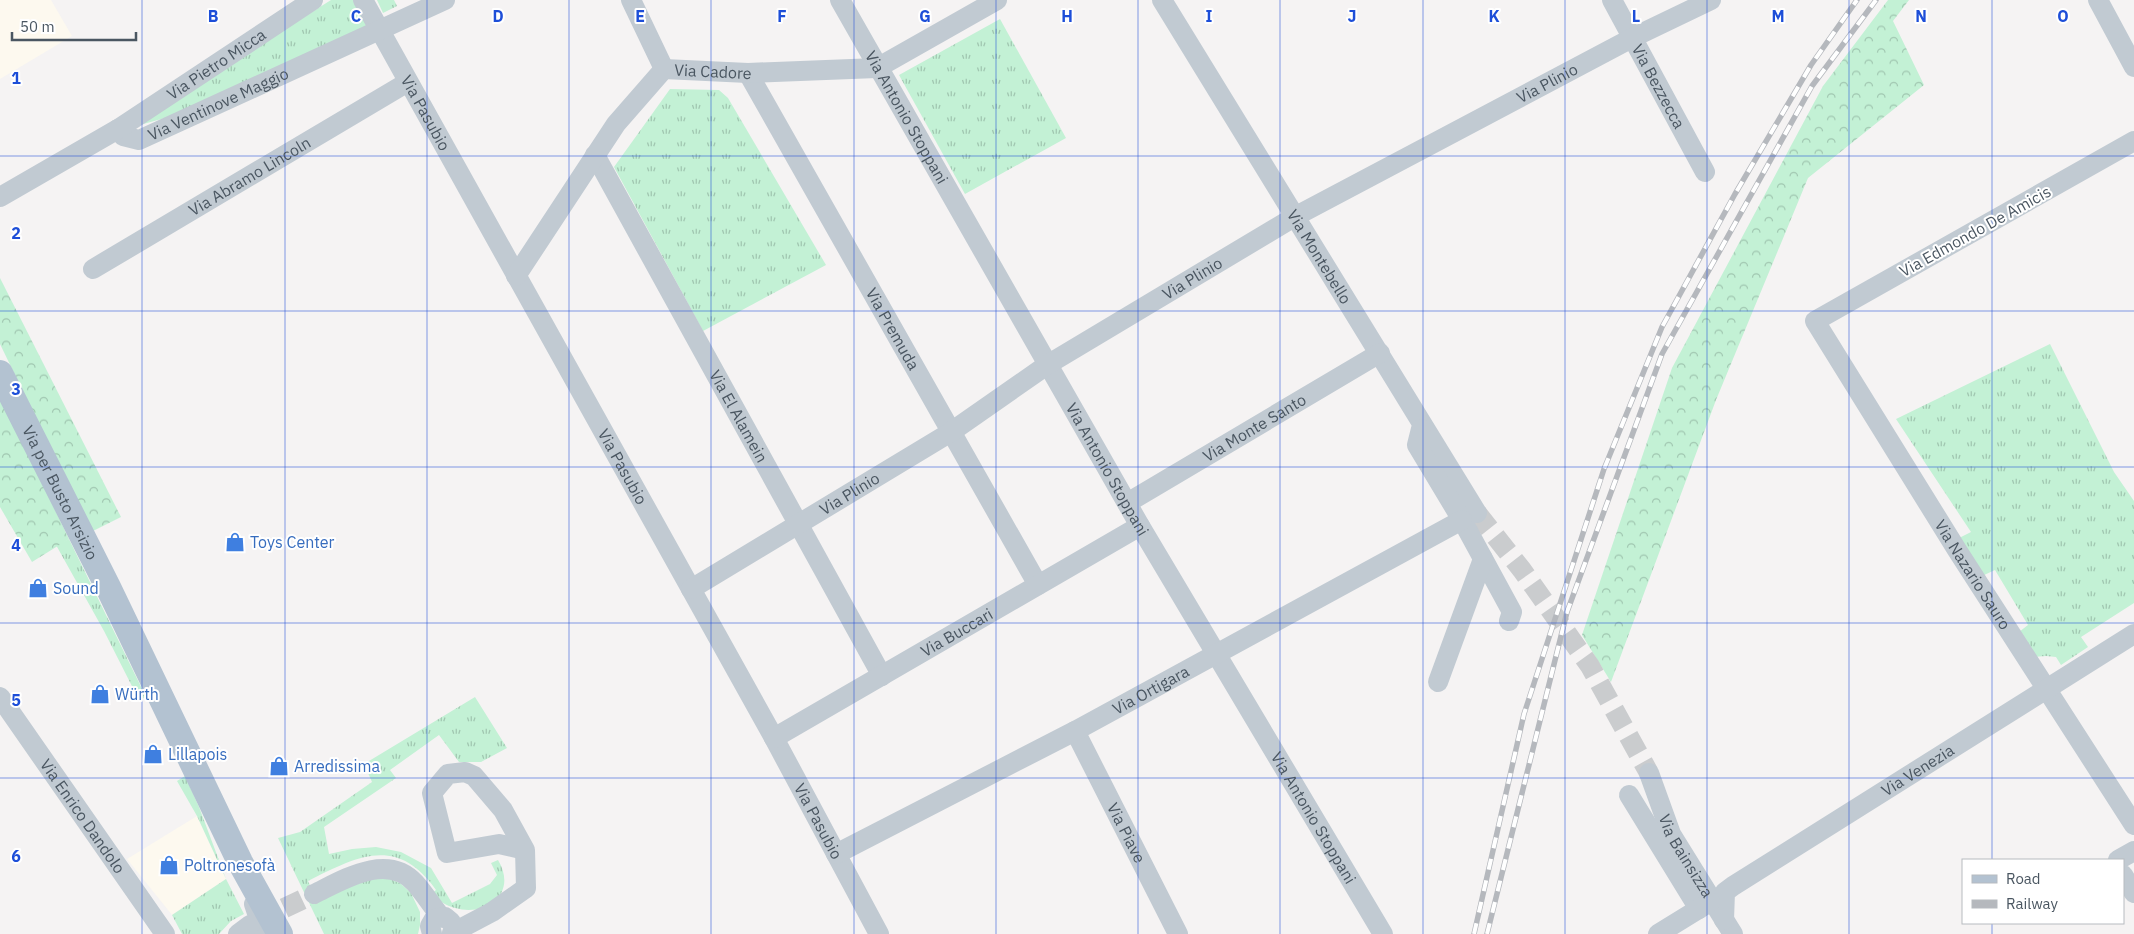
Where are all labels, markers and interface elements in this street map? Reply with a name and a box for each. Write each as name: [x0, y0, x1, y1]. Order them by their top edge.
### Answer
text: B: [208, 6, 219, 26]
text: C: [351, 6, 361, 26]
text: D: [492, 6, 504, 26]
text: E: [635, 6, 645, 26]
text: F: [777, 6, 787, 26]
text: G: [919, 6, 931, 26]
text: H: [1061, 6, 1073, 26]
text: I: [1206, 6, 1213, 26]
text: J: [1348, 6, 1356, 26]
text: K: [1488, 6, 1500, 26]
text: L: [1632, 6, 1640, 26]
text: M: [1771, 6, 1785, 26]
text: N: [1915, 6, 1927, 26]
text: O: [2057, 6, 2069, 26]
scale bar: [12, 10, 136, 42]
text: 50 m: [20, 17, 55, 36]
street label: Via Pietro Micca: [163, 24, 270, 104]
street label: Via Bezzecca: [1628, 40, 1690, 132]
street label: Via Antonio Stoppani: [861, 47, 953, 187]
street label: Via Plinio: [1513, 59, 1581, 107]
street label: Via Cadore: [674, 60, 752, 83]
street label: Via Ventinove Maggio: [144, 63, 292, 145]
text: 1: [11, 68, 21, 88]
street label: Via Pasubio: [397, 71, 455, 154]
street label: Via Abramo Lincoln: [185, 132, 314, 220]
street label: Via Edmondo De Amicis: [1896, 181, 2054, 281]
street label: Via Montebello: [1283, 206, 1356, 307]
text: 2: [11, 223, 21, 243]
street label: Via Plinio: [1159, 253, 1226, 304]
street label: Via Premuda: [862, 284, 924, 374]
street label: Via El Alamein: [705, 366, 772, 466]
text: 3: [11, 379, 21, 399]
street label: Via Monte Santo: [1199, 389, 1310, 466]
street label: Via Antonio Stoppani: [1062, 399, 1153, 539]
street label: Via per Busto Arsizio: [18, 422, 103, 563]
street label: Via Pasubio: [594, 425, 652, 508]
street label: Via Plinio: [816, 468, 883, 519]
street label: Via Nazario Sauro: [1931, 516, 2015, 633]
shop icon: Toys Center: [224, 531, 246, 553]
place label: Toys Center: [250, 532, 335, 552]
text: 4: [11, 535, 21, 555]
shop icon: Sound: [27, 577, 49, 599]
place label: Sound: [53, 578, 99, 598]
street label: Via Buccari: [917, 604, 996, 661]
street label: Via Ortigara: [1109, 661, 1193, 719]
shop icon: Würth: [89, 683, 111, 705]
place label: Würth: [115, 684, 159, 704]
text: 5: [11, 690, 21, 710]
street label: Via Venezia: [1878, 739, 1958, 800]
shop icon: Lillapois: [142, 743, 164, 765]
place label: Lillapois: [168, 744, 227, 764]
street label: Via Antonio Stoppani: [1267, 748, 1361, 887]
street label: Via Enrico Dandolo: [36, 755, 130, 877]
shop icon: Arredissima: [268, 755, 290, 777]
place label: Arredissima: [294, 756, 380, 776]
street label: Via Pasubio: [790, 780, 847, 863]
street label: Via Piave: [1103, 799, 1150, 866]
street label: Via Bainsizza: [1655, 811, 1718, 902]
text: 6: [11, 846, 21, 866]
shop icon: Poltronesofà: [158, 854, 180, 876]
place label: Poltronesofà: [184, 855, 276, 875]
legend: [1962, 859, 2124, 924]
text: Road: [2006, 869, 2041, 888]
text: Railway: [2006, 894, 2059, 913]

